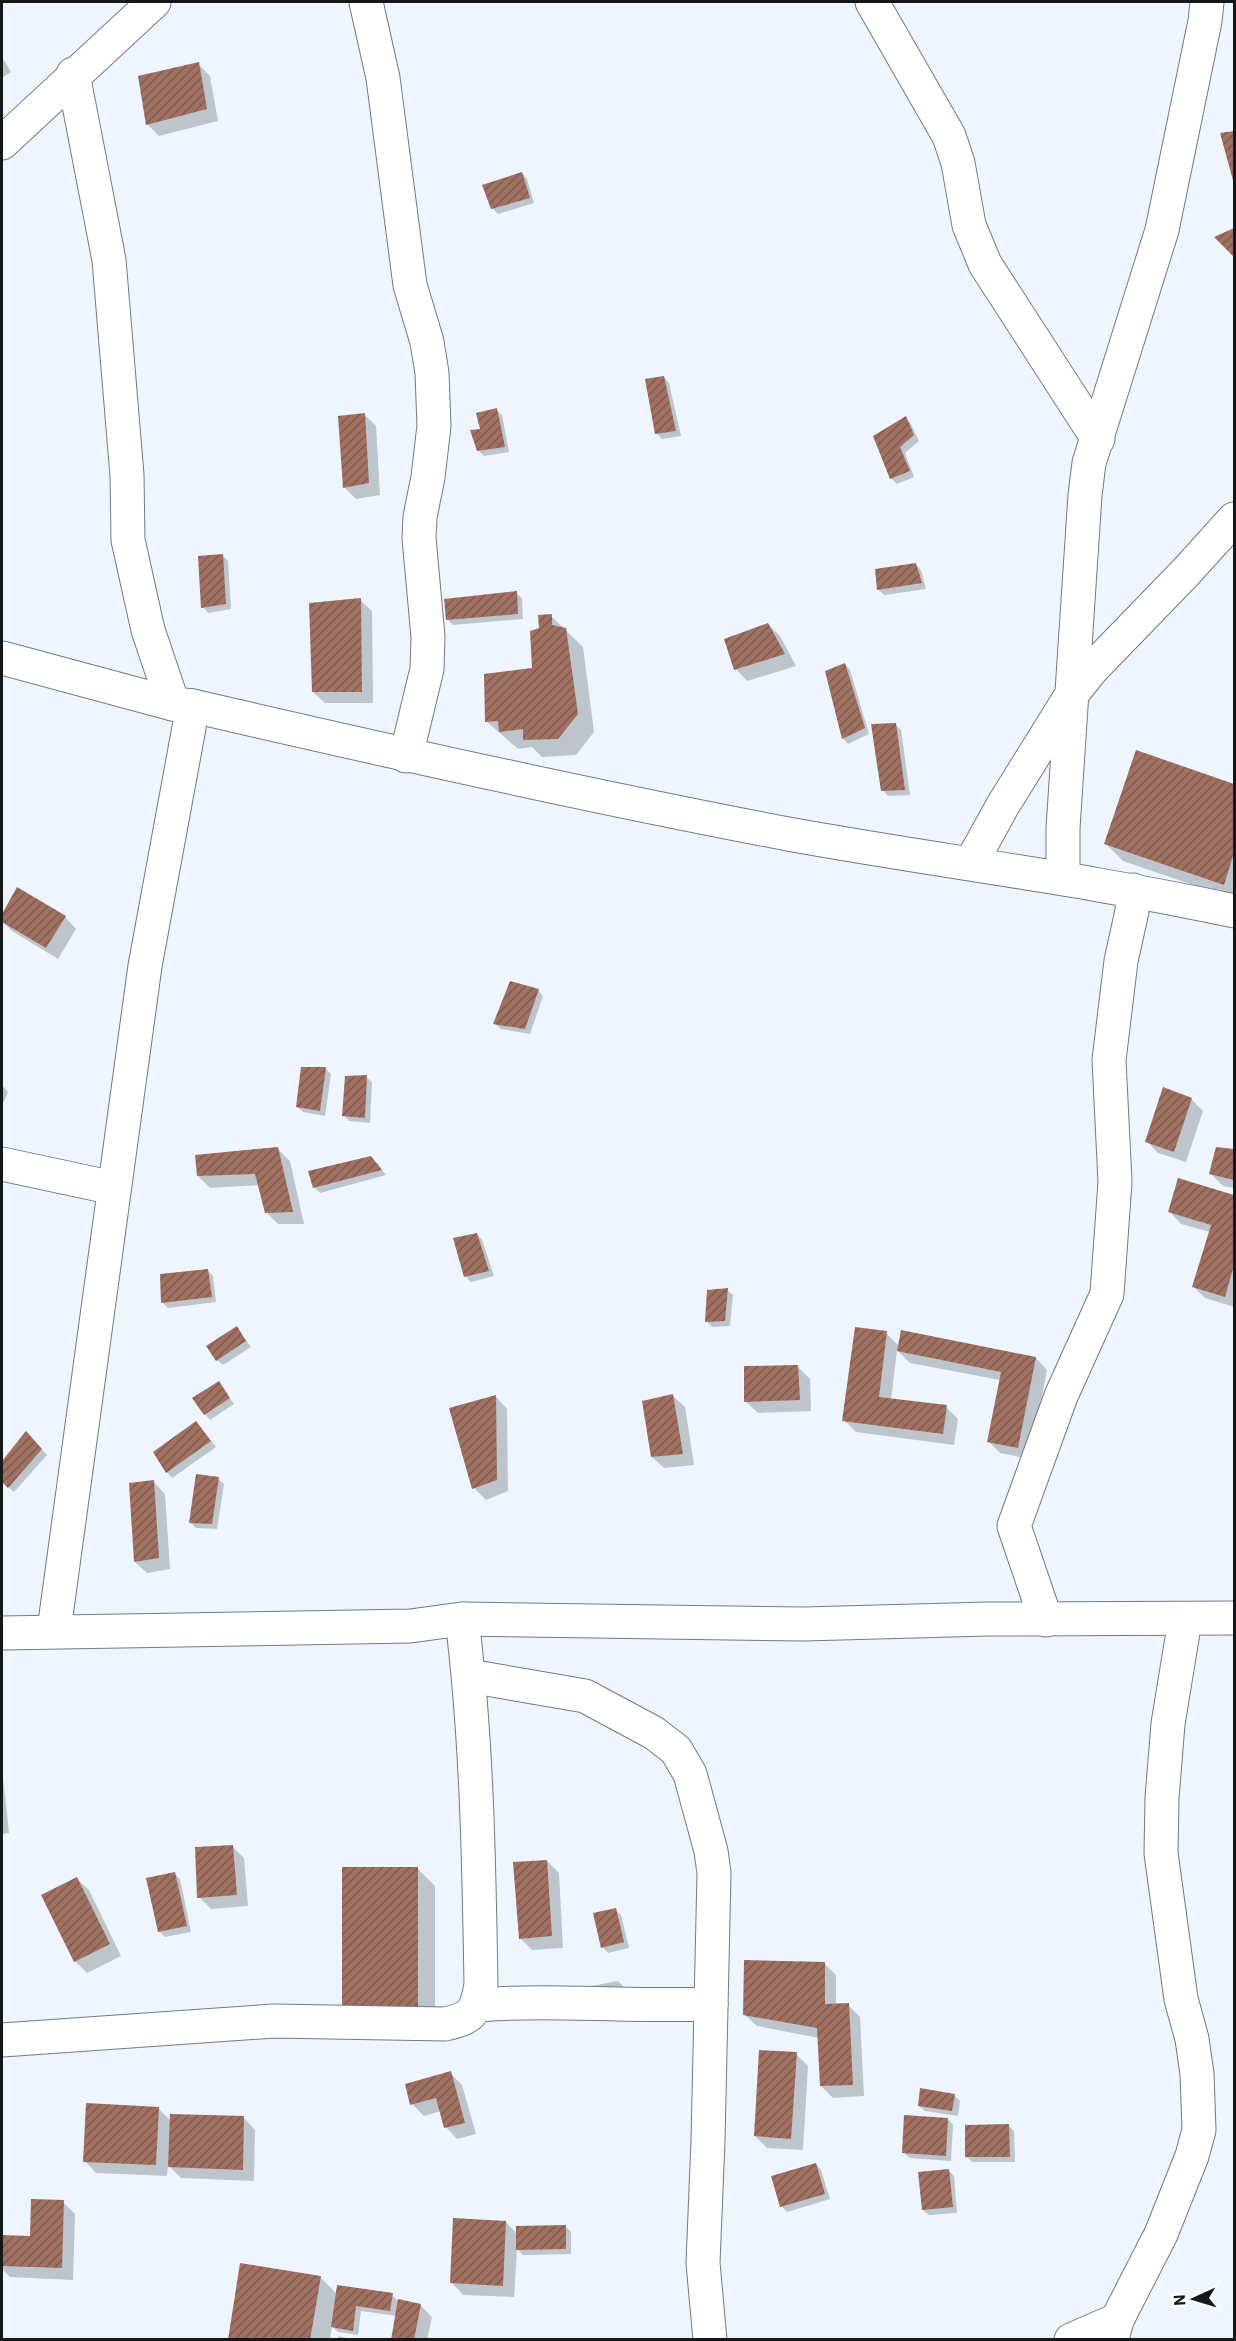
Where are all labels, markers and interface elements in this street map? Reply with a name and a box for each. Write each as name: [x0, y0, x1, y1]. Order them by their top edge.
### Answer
north arrow: [1164, 2269, 1224, 2329]
text: N: [1169, 2294, 1189, 2307]

